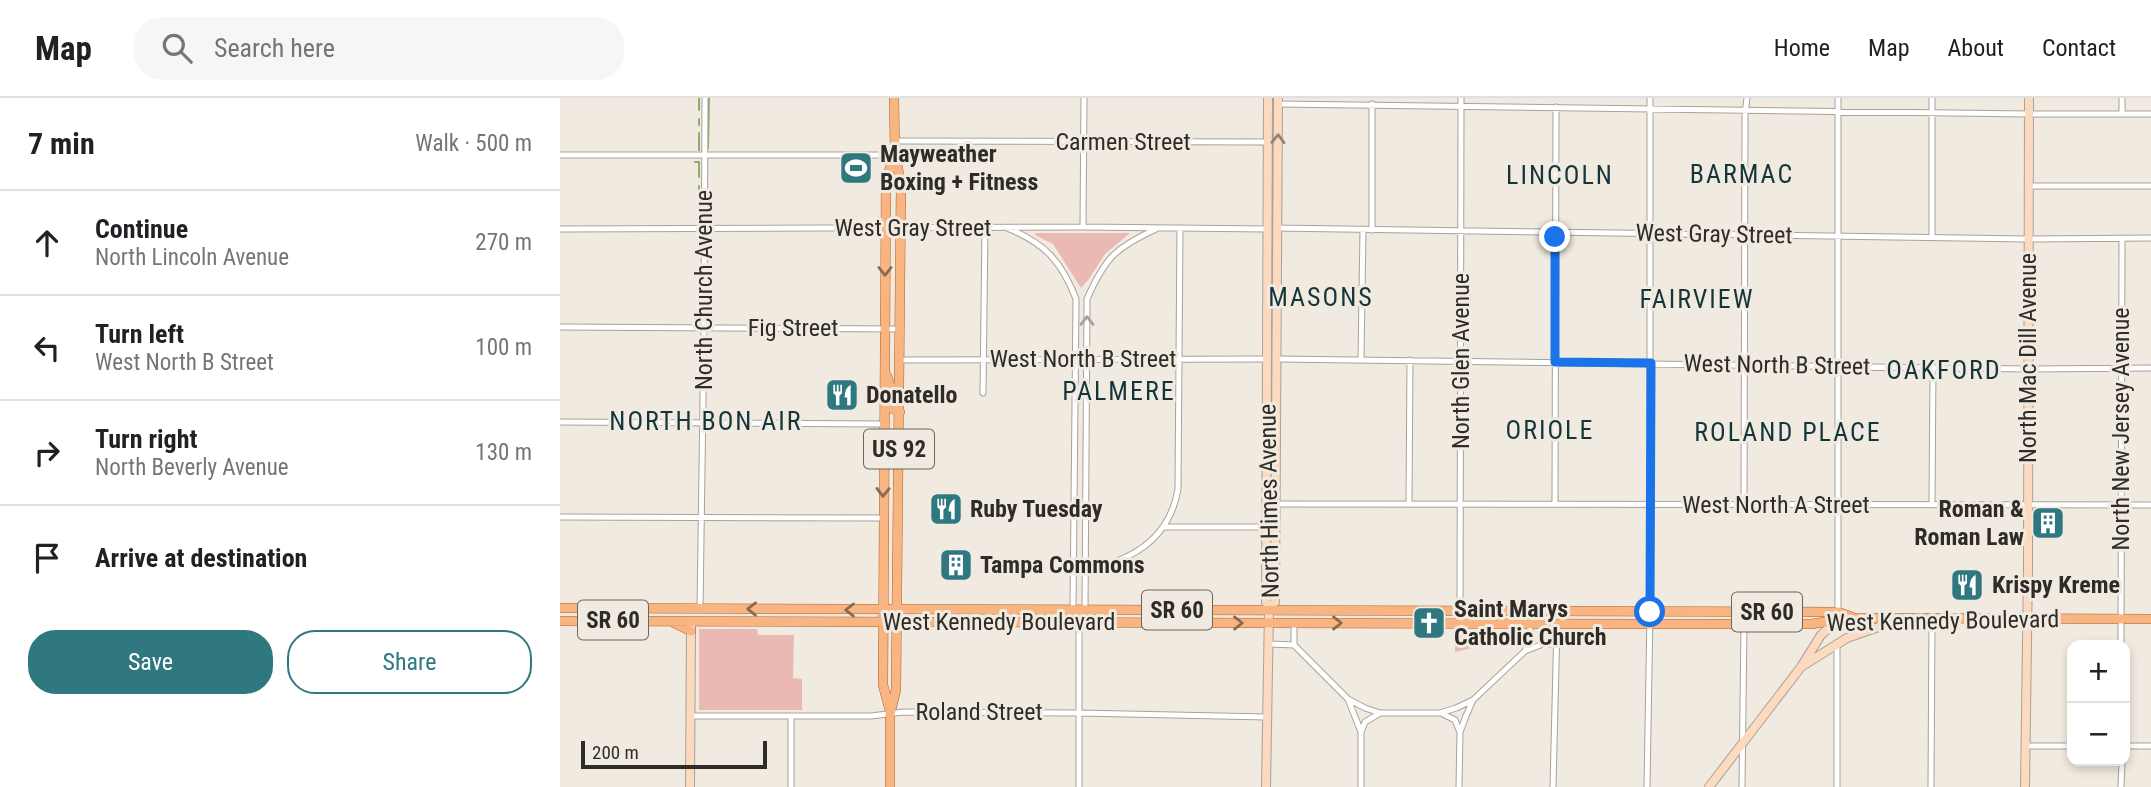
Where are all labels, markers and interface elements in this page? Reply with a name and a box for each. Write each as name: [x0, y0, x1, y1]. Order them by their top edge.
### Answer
search box: [134, 17, 624, 80]
text: Map: [35, 29, 92, 68]
icon: search: [158, 29, 196, 67]
text: Search here: [214, 33, 335, 63]
text: Home: [1774, 34, 1830, 62]
text: Map: [1868, 34, 1910, 62]
text: About: [1948, 34, 2004, 62]
text: Contact: [2042, 34, 2116, 62]
text: 7 min: [28, 126, 95, 161]
street label: Carmen Street: [1055, 128, 1191, 156]
text: Walk · 500 m: [415, 130, 532, 157]
one-way arrow: [1270, 133, 1286, 143]
place label: Mayweather Boxing + Fitness: [880, 140, 1038, 196]
sports icon: Mayweather Boxing + Fitness: [837, 149, 875, 187]
district label: BARMAC: [1690, 159, 1794, 189]
district label: LINCOLN: [1506, 160, 1614, 190]
street label: North Church Avenue: [690, 190, 718, 390]
text: Continue: [95, 214, 188, 244]
street label: West Gray Street: [835, 214, 991, 242]
street label: West Gray Street: [1635, 219, 1793, 249]
route end: [1539, 221, 1570, 252]
icon: ahead: [28, 224, 66, 262]
text: 270 m: [475, 229, 532, 256]
text: North Lincoln Avenue: [95, 244, 289, 271]
street label: North Mac Dill Avenue: [2014, 253, 2042, 463]
one-way arrow: [877, 266, 893, 276]
street label: North Glen Avenue: [1447, 273, 1475, 449]
district label: MASONS: [1268, 282, 1374, 312]
district label: FAIRVIEW: [1639, 284, 1755, 314]
street label: North New Jersey Avenue: [2107, 307, 2135, 551]
street label: Fig Street: [748, 314, 838, 342]
one-way arrow: [1079, 315, 1095, 326]
text: Turn left: [95, 319, 184, 349]
icon: left: [28, 329, 66, 367]
text: 100 m: [475, 334, 532, 361]
street label: West North B Street: [990, 345, 1176, 373]
text: West North B Street: [95, 349, 274, 376]
street label: West North B Street: [1683, 349, 1871, 381]
district label: OAKFORD: [1886, 355, 2002, 385]
restaurant icon: Donatello: [823, 376, 861, 414]
district label: PALMERE: [1062, 376, 1176, 406]
place label: Donatello: [866, 381, 958, 409]
street label: North Himes Avenue: [1253, 404, 1285, 598]
district label: NORTH BON AIR: [609, 406, 803, 436]
district label: ORIOLE: [1506, 415, 1594, 445]
district label: ROLAND PLACE: [1694, 417, 1882, 447]
text: Turn right: [95, 424, 197, 454]
road number: US 92: [864, 430, 934, 468]
icon: right: [28, 434, 66, 472]
text: 130 m: [475, 439, 532, 466]
text: North Beverly Avenue: [95, 454, 289, 481]
one-way arrow: [875, 487, 891, 498]
restaurant icon: Ruby Tuesday: [927, 490, 965, 528]
street label: West North A Street: [1682, 491, 1870, 519]
place label: Ruby Tuesday: [970, 495, 1103, 523]
place label: Roman & Roman Law: [1914, 495, 2024, 551]
building icon: Roman & Roman Law: [2029, 504, 2067, 542]
icon: arrive: [28, 539, 66, 577]
text: Arrive at destination: [95, 543, 307, 573]
building icon: Tampa Commons: [937, 546, 975, 584]
place label: Tampa Commons: [980, 551, 1145, 579]
restaurant icon: Krispy Kreme: [1948, 566, 1986, 604]
place label: Krispy Kreme: [1992, 571, 2120, 599]
road number: SR 60: [1142, 590, 1212, 630]
road number: SR 60: [1732, 592, 1802, 632]
place label: Saint Marys Catholic Church: [1454, 595, 1607, 651]
route start: [1634, 596, 1665, 627]
road number: SR 60: [578, 600, 648, 640]
one-way arrow: [746, 601, 756, 617]
one-way arrow: [844, 602, 855, 618]
church icon: Saint Marys Catholic Church: [1410, 604, 1448, 642]
street label: West Kennedy Boulevard: [1826, 605, 2060, 637]
street label: West Kennedy Boulevard: [883, 608, 1115, 636]
one-way arrow: [1233, 615, 1244, 631]
one-way arrow: [1332, 615, 1342, 631]
button: Save: [28, 630, 273, 694]
button: Share: [287, 630, 532, 694]
map controls: [2067, 640, 2130, 766]
button: +: [2067, 640, 2130, 703]
street label: Roland Street: [915, 698, 1043, 726]
button: −: [2067, 703, 2130, 766]
scale bar: [581, 738, 766, 770]
text: 200 m: [592, 741, 639, 764]

